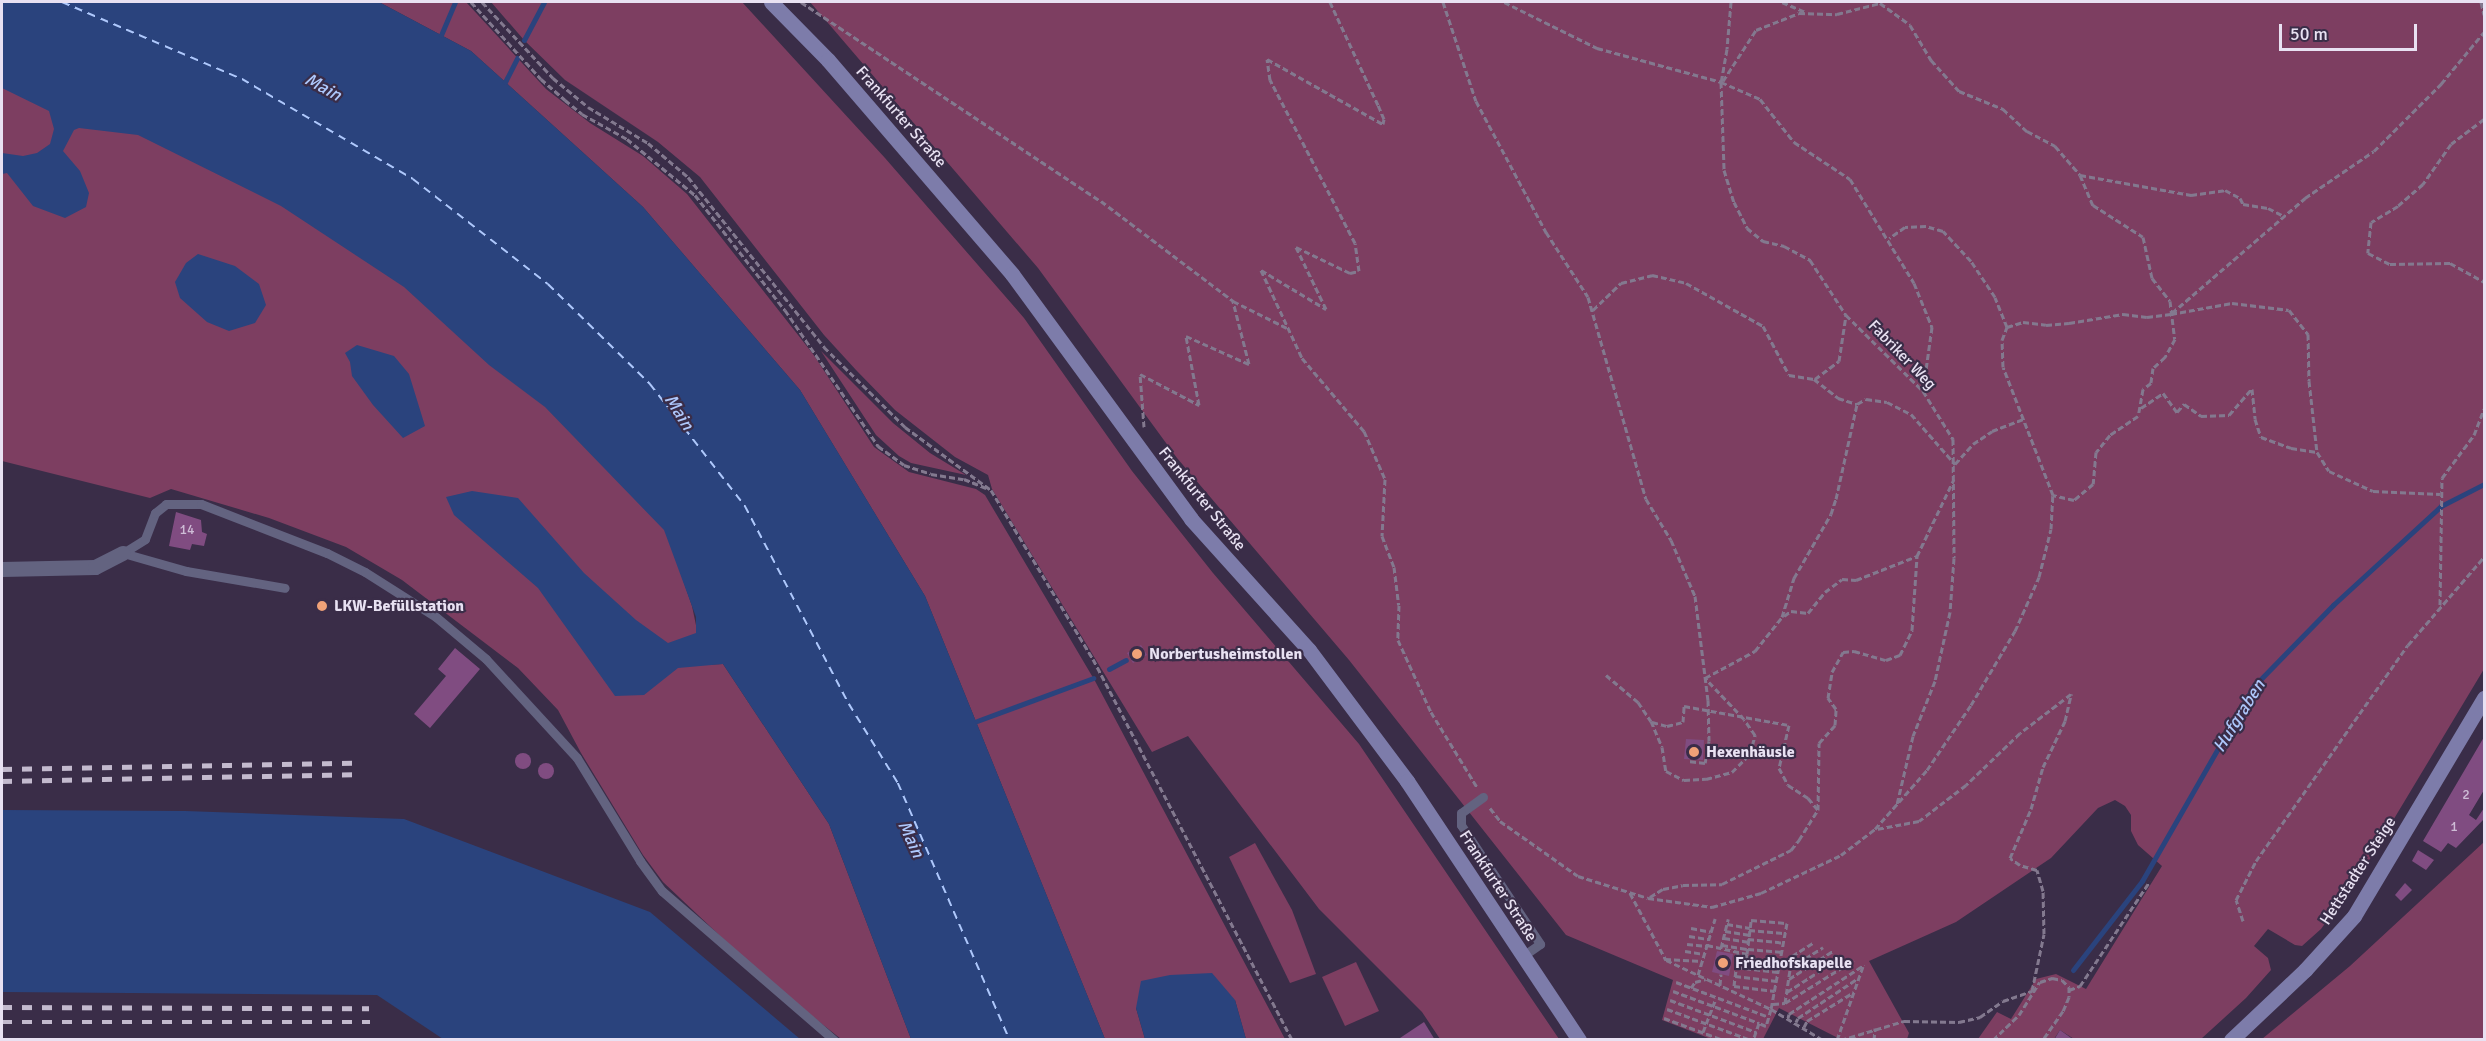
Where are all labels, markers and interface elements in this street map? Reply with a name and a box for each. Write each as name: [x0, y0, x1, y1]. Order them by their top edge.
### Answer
scale bar: [2282, 12, 2420, 50]
text: 50 m: [2290, 23, 2328, 45]
street label: Frankfurter Straße: [852, 62, 950, 172]
water label: Main: [301, 68, 345, 106]
street label: Fabriker Weg: [1864, 316, 1940, 394]
water label: Main: [660, 390, 698, 434]
street label: Frankfurter Straße: [1154, 443, 1250, 555]
house number: 14: [179, 522, 195, 538]
place label: LKW-Befüllstation: [334, 596, 464, 616]
marker: LKW-Befüllstation: [315, 599, 329, 613]
place label: Norbertusheimstollen: [1149, 644, 1302, 664]
marker: Norbertusheimstollen: [1130, 647, 1144, 661]
water label: Hufgraben: [2208, 676, 2270, 756]
place label: Hexenhäusle: [1706, 742, 1795, 762]
marker: Hexenhäusle: [1687, 745, 1701, 759]
house number: 2: [2462, 787, 2470, 803]
street label: Hettstadter Steige: [2316, 813, 2400, 929]
water label: Main: [893, 817, 929, 861]
house number: 1: [2450, 819, 2458, 835]
street label: Frankfurter Straße: [1455, 827, 1541, 945]
place label: Friedhofskapelle: [1735, 953, 1852, 973]
marker: Friedhofskapelle: [1716, 956, 1730, 970]

